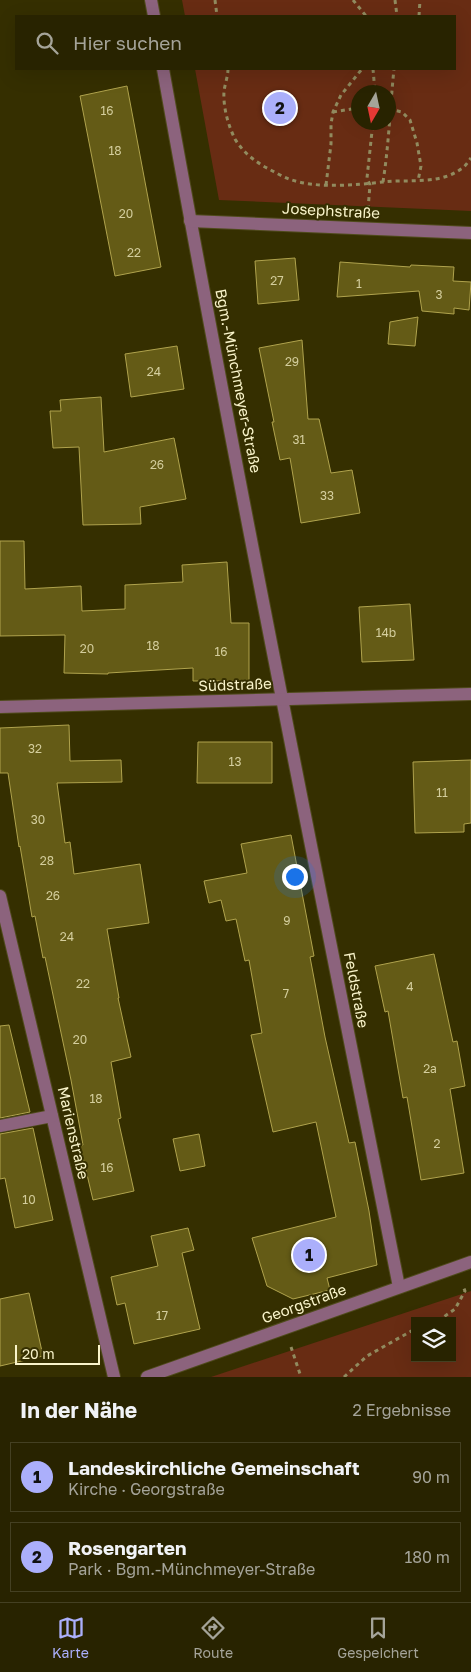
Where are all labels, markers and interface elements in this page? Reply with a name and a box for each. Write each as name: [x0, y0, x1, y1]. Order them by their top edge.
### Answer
search box: [15, 15, 456, 70]
icon: search: [33, 29, 61, 57]
text: Hier suchen: [73, 31, 182, 54]
north arrow: [351, 85, 396, 130]
pin: 2: [264, 89, 296, 127]
house number: 16: [100, 103, 114, 118]
house number: 18: [108, 143, 122, 158]
street label: Josephstraße: [282, 198, 381, 222]
house number: 20: [119, 206, 133, 221]
house number: 22: [127, 245, 141, 260]
house number: 27: [270, 273, 284, 288]
house number: 1: [356, 276, 362, 291]
street label: Bgm.-Münchmeyer-Straße: [212, 287, 266, 475]
house number: 3: [435, 287, 443, 302]
house number: 29: [285, 354, 299, 369]
house number: 24: [147, 364, 161, 379]
house number: 31: [293, 432, 306, 447]
house number: 26: [150, 457, 164, 472]
house number: 33: [320, 488, 334, 503]
house number: 14b: [376, 625, 396, 640]
house number: 18: [146, 638, 160, 653]
house number: 20: [80, 641, 94, 656]
house number: 16: [214, 644, 228, 659]
street label: Südstraße: [198, 674, 272, 694]
house number: 32: [28, 741, 42, 756]
house number: 13: [229, 754, 241, 769]
house number: 11: [436, 785, 448, 800]
house number: 30: [31, 812, 45, 827]
house number: 28: [40, 853, 54, 868]
your location: [282, 864, 308, 890]
house number: 26: [46, 888, 60, 903]
house number: 9: [283, 913, 291, 928]
house number: 24: [60, 929, 74, 944]
street label: Feldstraße: [341, 950, 373, 1030]
house number: 22: [76, 976, 90, 991]
house number: 4: [406, 979, 414, 994]
house number: 7: [283, 986, 289, 1001]
house number: 20: [73, 1032, 87, 1047]
house number: 2a: [423, 1061, 437, 1076]
street label: Marienstraße: [55, 1085, 93, 1181]
house number: 18: [89, 1091, 103, 1106]
house number: 2: [434, 1136, 441, 1151]
house number: 16: [100, 1160, 114, 1175]
house number: 10: [22, 1192, 36, 1207]
pin: 1: [293, 1236, 325, 1274]
street label: Georgstraße: [259, 1279, 349, 1327]
house number: 17: [156, 1308, 168, 1323]
map controls: [411, 1317, 456, 1362]
button: layers: [411, 1317, 456, 1362]
scale bar: [15, 1342, 100, 1365]
text: 20 m: [22, 1345, 55, 1362]
text: In der Nähe: [20, 1397, 137, 1423]
text: 2 Ergebnisse: [353, 1400, 451, 1420]
text: Landeskirchliche Gemeinschaft: [68, 1456, 360, 1479]
text: 1: [33, 1467, 41, 1487]
text: 90 m: [412, 1467, 450, 1487]
text: Kirche · Georgstraße: [68, 1479, 225, 1499]
text: Rosengarten: [68, 1536, 186, 1559]
text: 2: [32, 1547, 42, 1567]
text: 180 m: [404, 1547, 450, 1567]
text: Park · Bgm.-Münchmeyer-Straße: [68, 1559, 315, 1579]
tab: Karte: [52, 1614, 89, 1661]
tab: Route: [193, 1614, 233, 1661]
tab: Gespeichert: [337, 1614, 419, 1661]

